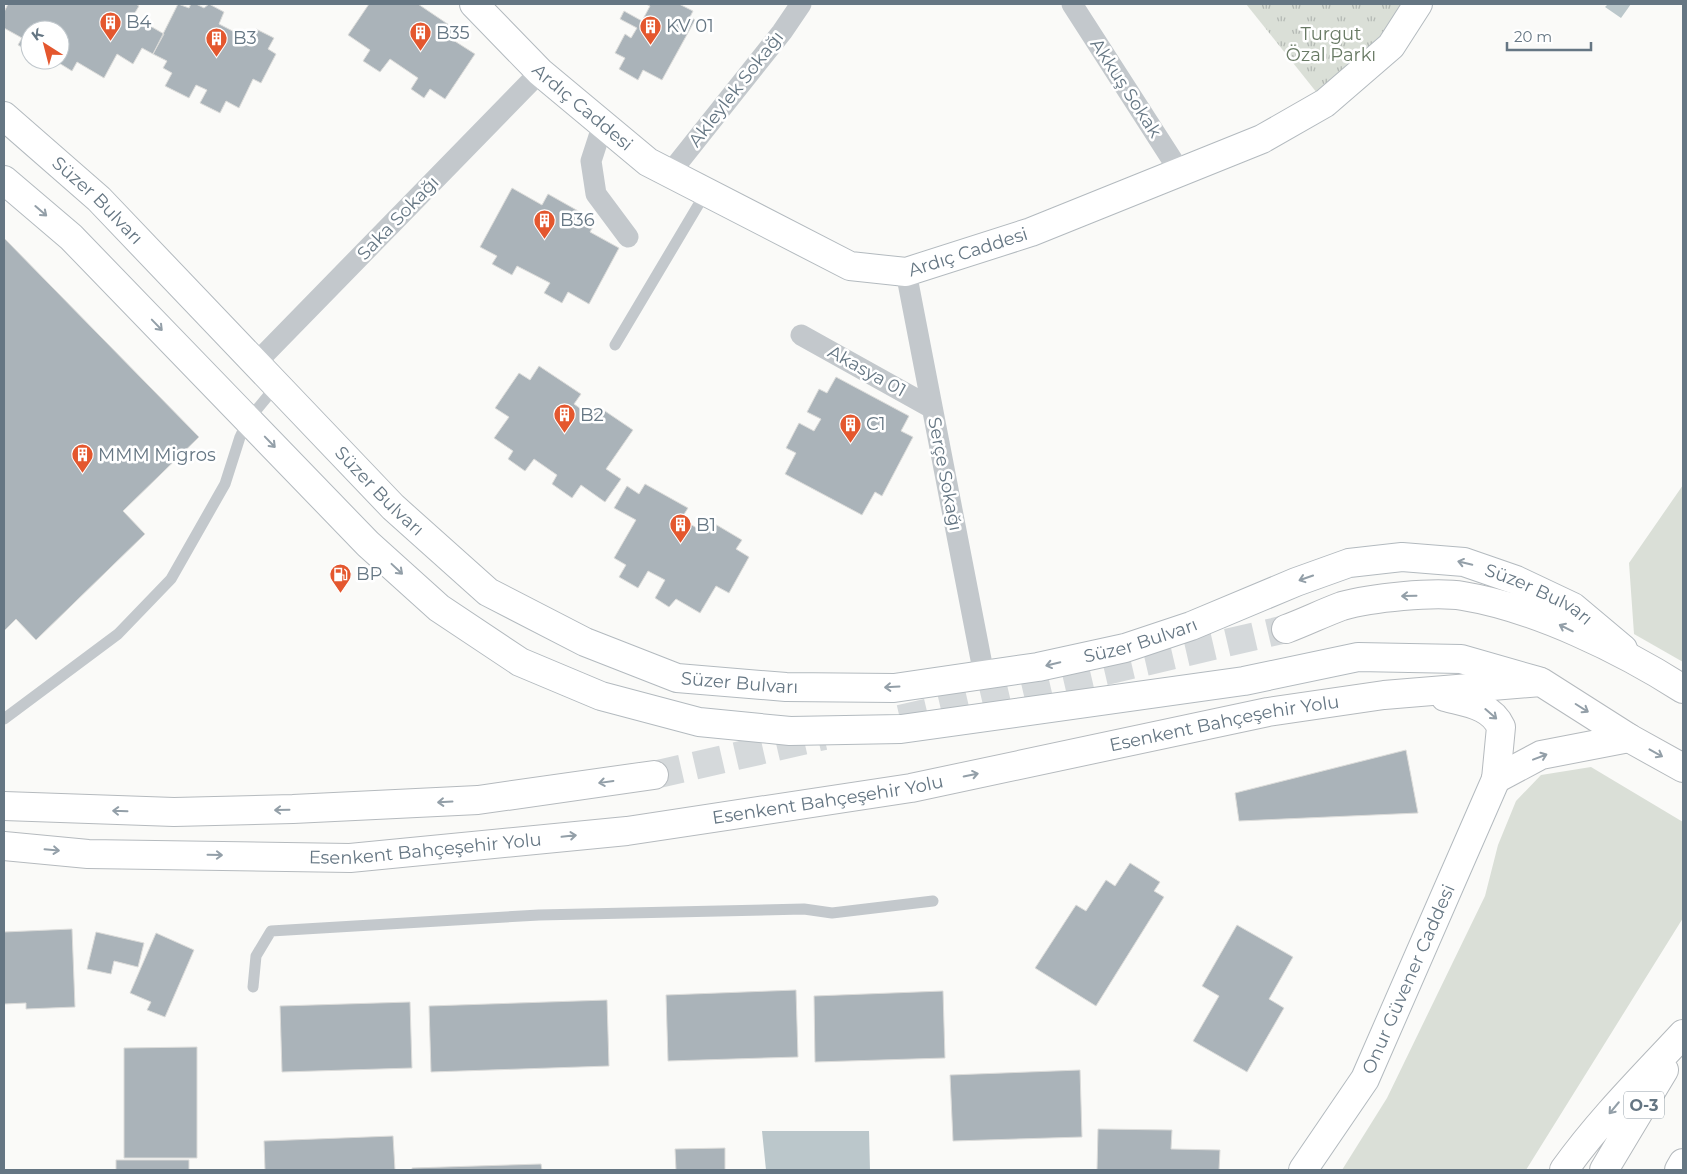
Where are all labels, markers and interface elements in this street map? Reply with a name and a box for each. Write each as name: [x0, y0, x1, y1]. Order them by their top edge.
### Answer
building icon: B4: [98, 10, 122, 41]
place label: B4: [126, 11, 152, 33]
building icon: KV 01: [638, 14, 662, 45]
place label: KV 01: [666, 15, 714, 37]
north arrow: [20, 20, 70, 70]
scale bar: [1507, 20, 1591, 52]
building icon: B35: [408, 21, 432, 52]
place label: B35: [436, 22, 470, 44]
park label: Turgut Özal Parkı: [1286, 23, 1376, 66]
text: K: [28, 24, 47, 45]
building icon: B3: [205, 26, 229, 57]
place label: B3: [233, 27, 257, 49]
street label: Akleylek Sokağı: [684, 27, 788, 151]
text: 20 m: [1514, 27, 1552, 46]
street label: Akkuş Sokak: [1086, 34, 1166, 142]
street label: Ardıç Caddesi: [527, 59, 637, 156]
street label: Süzer Bulvarı: [47, 152, 147, 249]
street label: Saka Sokağı: [352, 171, 444, 265]
one-way arrow: [34, 206, 47, 217]
building icon: B36: [532, 208, 556, 239]
place label: B36: [560, 209, 595, 231]
street label: Ardıç Caddesi: [906, 223, 1030, 282]
one-way arrow: [150, 319, 162, 331]
street label: Akasya 01: [824, 341, 910, 401]
building icon: B2: [552, 403, 576, 434]
place label: B2: [580, 404, 604, 426]
building icon: C1: [838, 412, 862, 443]
place label: C1: [866, 413, 885, 435]
street label: Serçe Sokağı: [923, 415, 967, 533]
one-way arrow: [264, 436, 276, 448]
street label: Süzer Bulvarı: [330, 442, 429, 540]
building icon: MMM Migros: [70, 443, 94, 474]
place label: MMM Migros: [98, 444, 216, 466]
building icon: B1: [668, 513, 692, 544]
place label: B1: [696, 514, 716, 536]
one-way arrow: [1457, 558, 1473, 568]
street label: Süzer Bulvarı: [1482, 559, 1597, 630]
fuel station icon: BP: [328, 562, 352, 593]
place label: BP: [356, 563, 383, 585]
one-way arrow: [390, 564, 403, 575]
one-way arrow: [1298, 574, 1314, 584]
one-way arrow: [1401, 592, 1417, 601]
street label: Süzer Bulvarı: [1082, 614, 1201, 668]
one-way arrow: [1559, 623, 1574, 632]
one-way arrow: [1045, 660, 1061, 669]
street label: Süzer Bulvarı: [680, 667, 798, 698]
one-way arrow: [884, 683, 900, 692]
street label: Esenkent Bahçeşehir Yolu: [1107, 691, 1341, 756]
one-way arrow: [1574, 704, 1588, 714]
one-way arrow: [1485, 708, 1497, 720]
one-way arrow: [1649, 748, 1664, 758]
one-way arrow: [1531, 752, 1547, 761]
street label: Esenkent Bahçeşehir Yolu: [711, 770, 945, 829]
one-way arrow: [963, 770, 979, 779]
one-way arrow: [598, 777, 614, 787]
one-way arrow: [437, 797, 453, 806]
one-way arrow: [275, 805, 291, 814]
one-way arrow: [112, 806, 128, 815]
street label: Esenkent Bahçeşehir Yolu: [309, 828, 543, 869]
one-way arrow: [560, 832, 576, 841]
one-way arrow: [44, 846, 60, 855]
one-way arrow: [206, 850, 222, 860]
street label: Onur Güvener Caddesi: [1357, 881, 1460, 1078]
road number: O-3: [1624, 1092, 1664, 1118]
one-way arrow: [1609, 1101, 1620, 1114]

